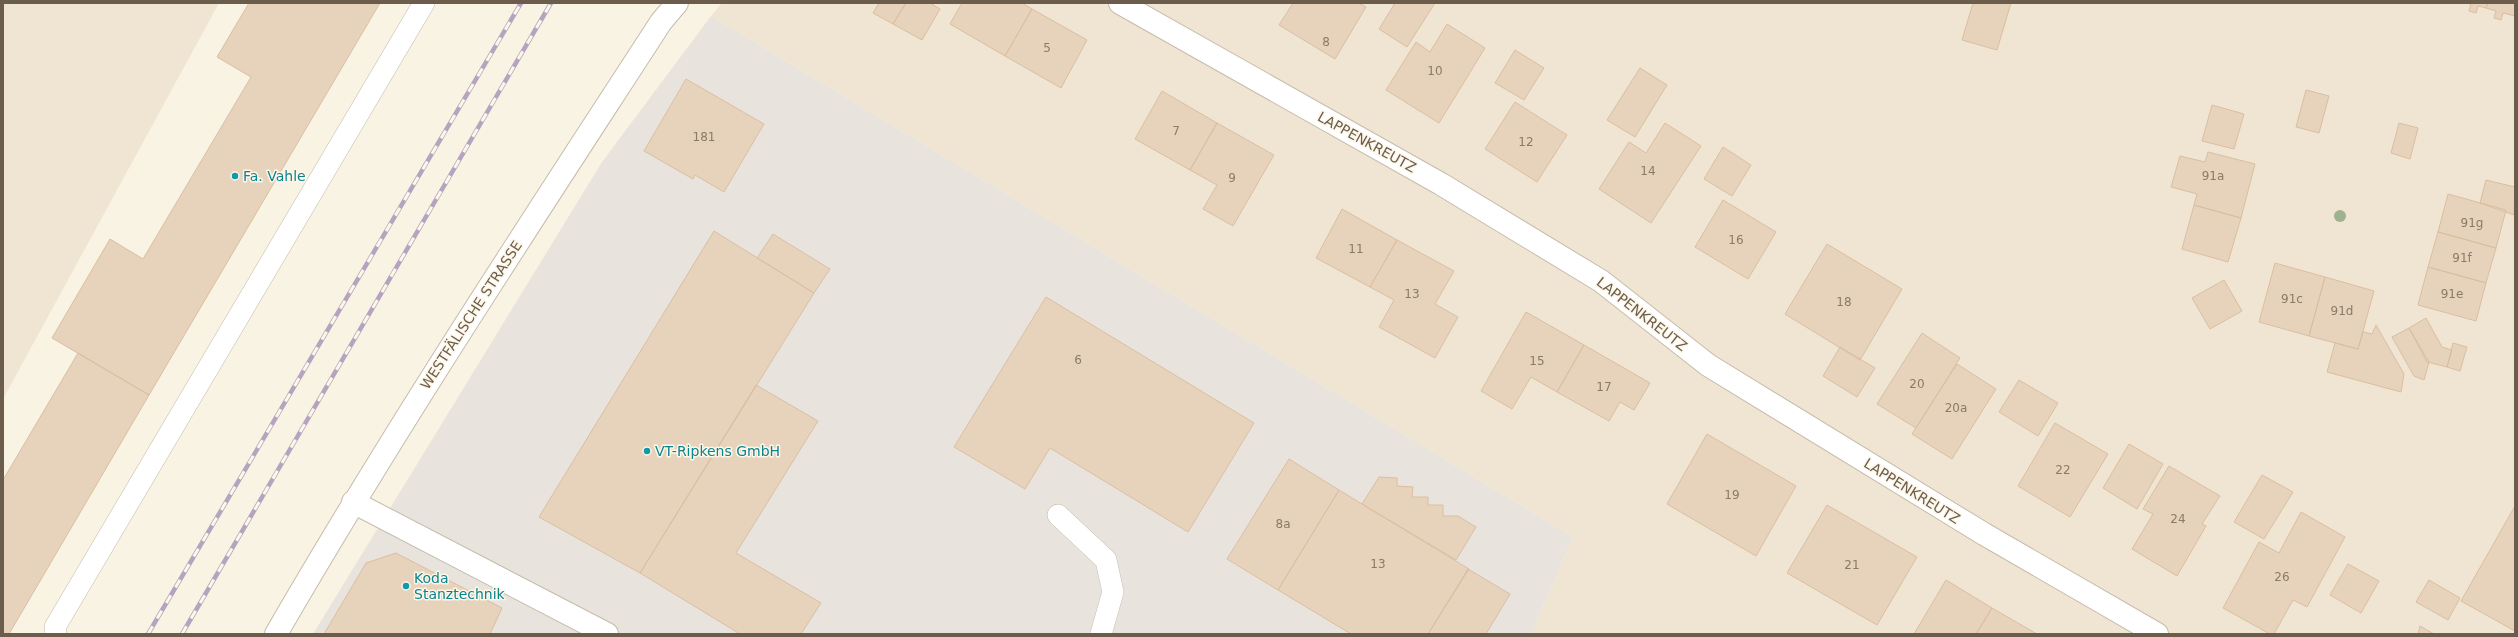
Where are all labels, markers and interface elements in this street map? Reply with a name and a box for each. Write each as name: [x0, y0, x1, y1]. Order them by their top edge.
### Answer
house number: 8: [1322, 35, 1330, 49]
house number: 5: [1043, 41, 1051, 55]
house number: 10: [1427, 64, 1443, 78]
street label: LAPPENKREUTZ: [1315, 108, 1419, 176]
house number: 7: [1172, 124, 1180, 138]
house number: 181: [693, 130, 715, 144]
house number: 12: [1518, 135, 1534, 149]
house number: 14: [1640, 164, 1656, 178]
place label: Fa. Vahle: [243, 168, 306, 184]
house number: 91a: [2202, 169, 2224, 183]
marker: Fa. Vahle: [230, 171, 240, 181]
house number: 9: [1228, 171, 1236, 185]
house number: 91g: [2461, 216, 2483, 230]
house number: 16: [1728, 233, 1744, 247]
street label: WESTFÄLISCHE STRASSE: [416, 237, 525, 392]
house number: 11: [1348, 242, 1364, 256]
house number: 91f: [2452, 251, 2473, 265]
street label: LAPPENKREUTZ: [1594, 274, 1690, 354]
house number: 13: [1404, 287, 1420, 301]
house number: 91e: [2441, 287, 2463, 301]
house number: 91c: [2281, 292, 2303, 306]
house number: 18: [1836, 295, 1852, 309]
house number: 91d: [2331, 304, 2353, 318]
house number: 6: [1074, 353, 1082, 367]
house number: 15: [1529, 354, 1545, 368]
house number: 20: [1909, 377, 1925, 391]
house number: 17: [1596, 380, 1612, 394]
house number: 20a: [1945, 401, 1967, 415]
place label: VT-Ripkens GmbH: [655, 443, 780, 459]
marker: VT-Ripkens GmbH: [642, 446, 652, 456]
street label: LAPPENKREUTZ: [1861, 455, 1963, 527]
house number: 22: [2055, 463, 2071, 477]
house number: 19: [1724, 488, 1740, 502]
house number: 24: [2170, 512, 2186, 526]
house number: 8a: [1276, 517, 1291, 531]
house number: 13: [1370, 557, 1386, 571]
house number: 21: [1844, 558, 1860, 572]
place label: Koda Stanztechnik: [414, 570, 506, 602]
house number: 26: [2274, 570, 2290, 584]
marker: Koda Stanztechnik: [401, 581, 411, 591]

